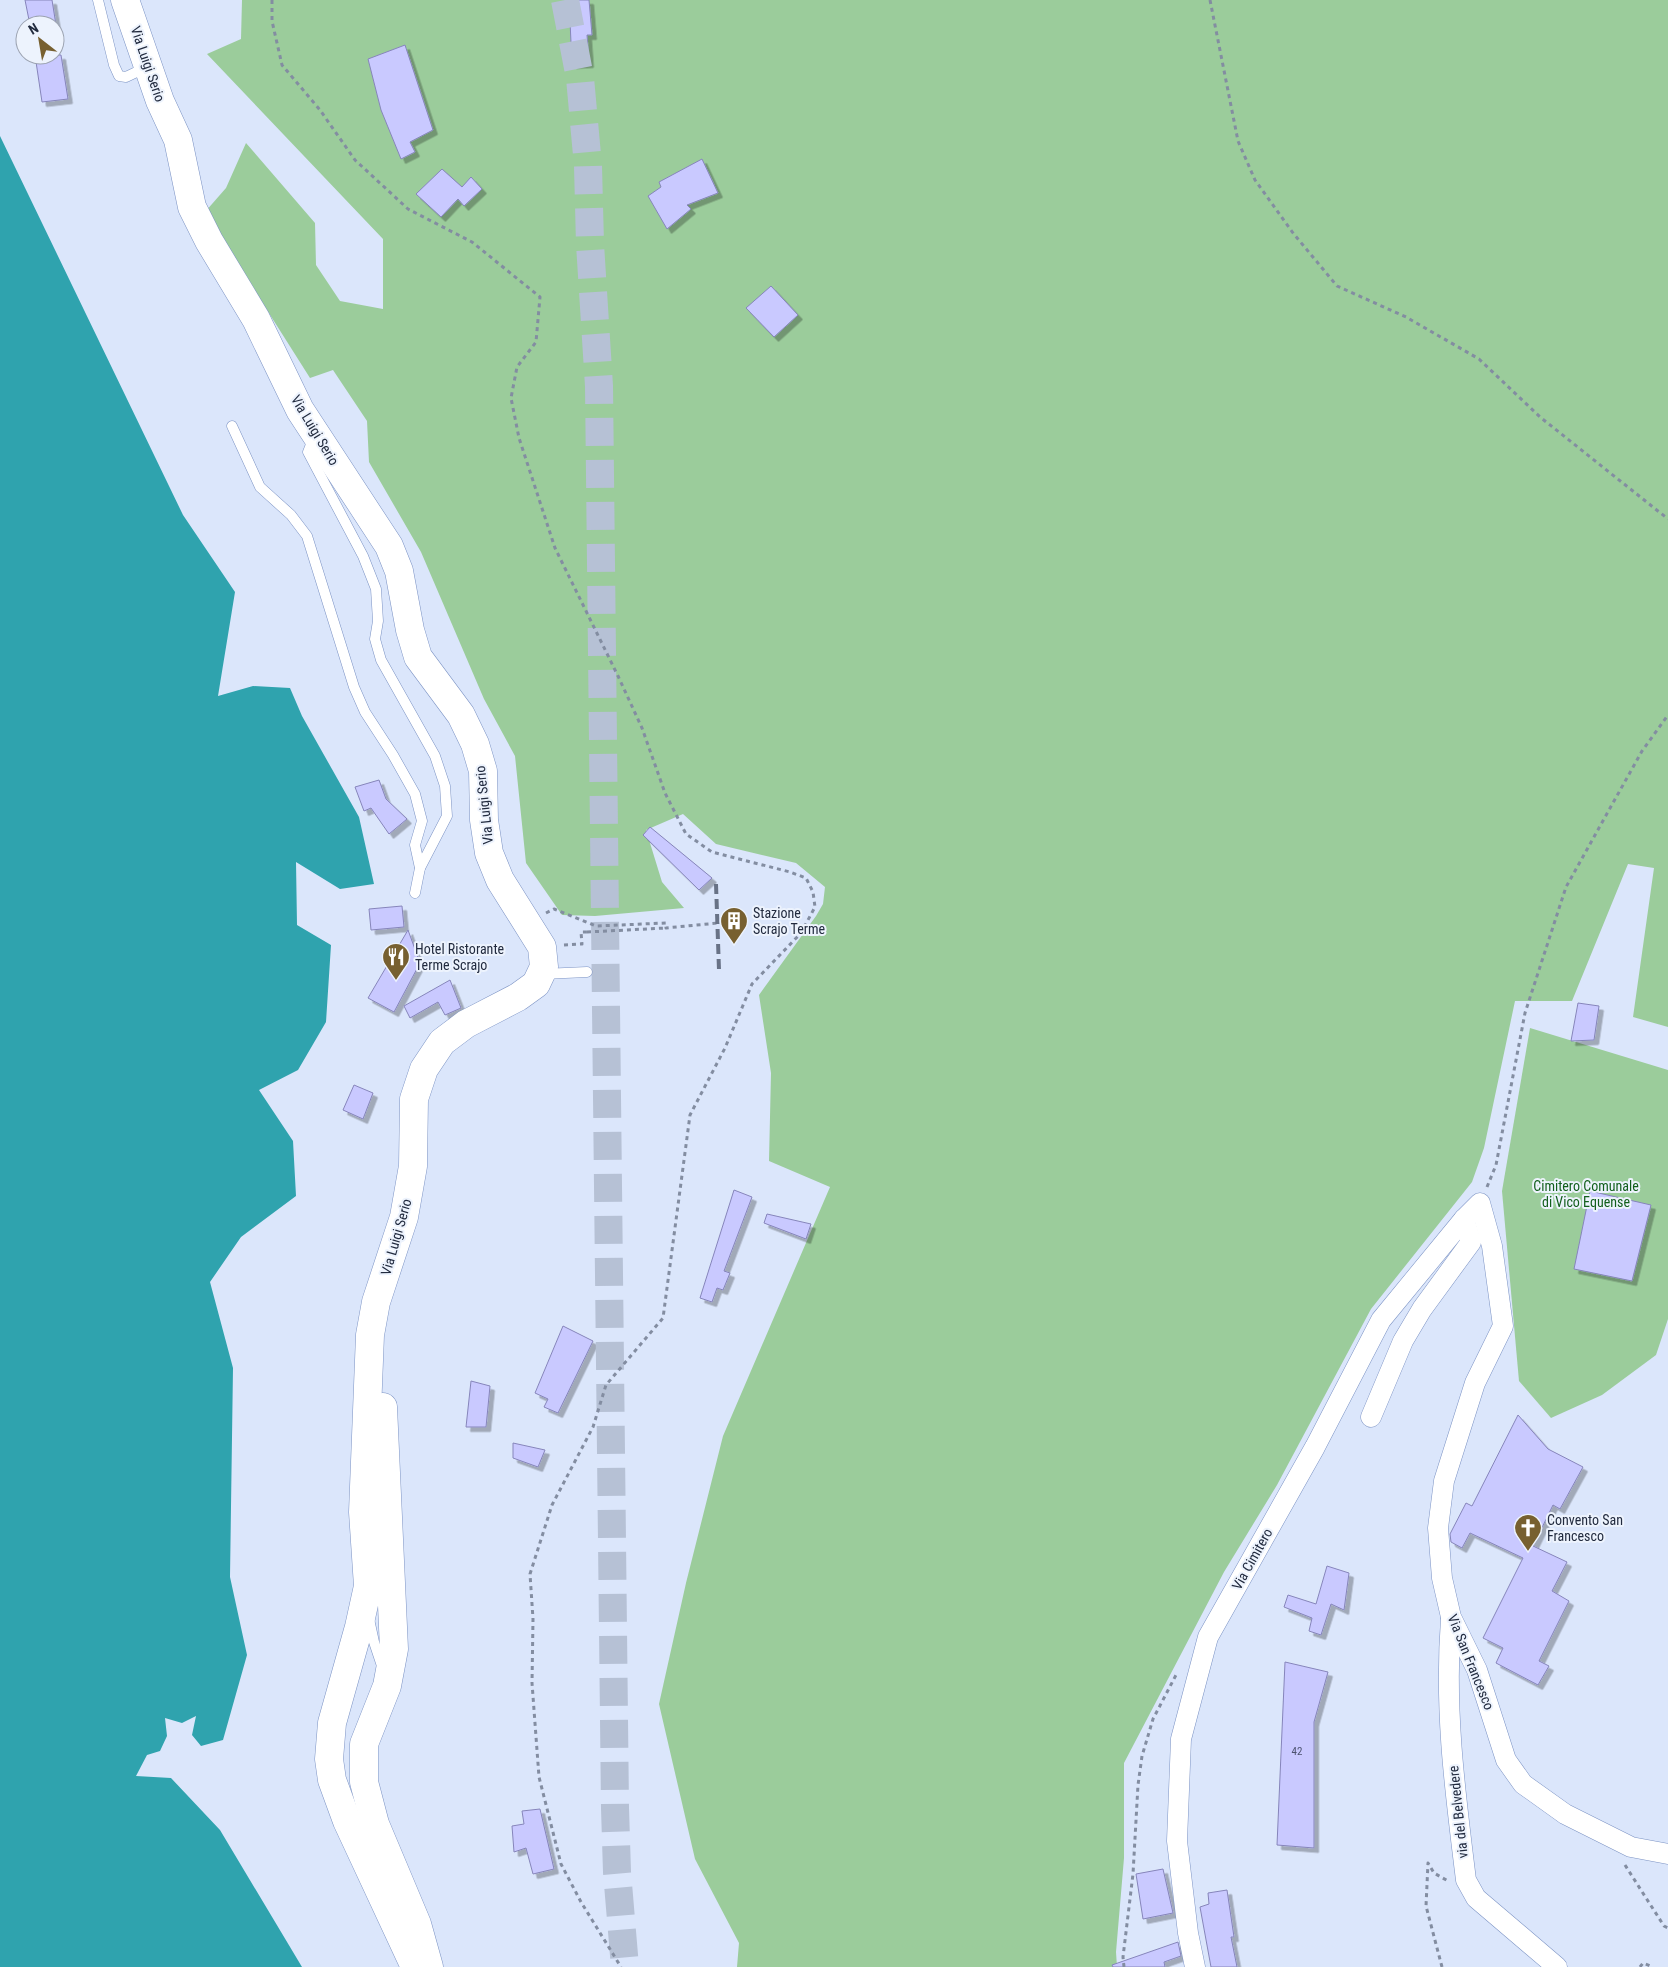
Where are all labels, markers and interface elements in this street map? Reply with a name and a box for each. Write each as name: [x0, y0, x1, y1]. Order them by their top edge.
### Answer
north arrow: [15, 15, 65, 65]
text: N: [26, 20, 41, 38]
street label: Via Luigi Serio: [128, 24, 168, 104]
street label: Via Luigi Serio: [288, 392, 342, 468]
street label: Via Luigi Serio: [472, 765, 496, 845]
place label: Stazione Scrajo Terme: [753, 905, 826, 937]
building icon: Stazione Scrajo Terme: [719, 906, 749, 945]
place label: Hotel Ristorante Terme Scrajo: [415, 941, 505, 973]
restaurant icon: Hotel Ristorante Terme Scrajo: [381, 942, 411, 981]
park label: Cimitero Comunale di Vico Equense: [1533, 1178, 1639, 1210]
street label: Via Luigi Serio: [377, 1197, 415, 1277]
place label: Convento San Francesco: [1547, 1512, 1623, 1544]
church icon: Convento San Francesco: [1513, 1513, 1543, 1552]
street label: Via Cimitero: [1229, 1525, 1275, 1593]
street label: Via San Francesco: [1444, 1612, 1498, 1712]
house number: 42: [1292, 1745, 1302, 1758]
street label: via del Belvedere: [1445, 1764, 1471, 1859]

